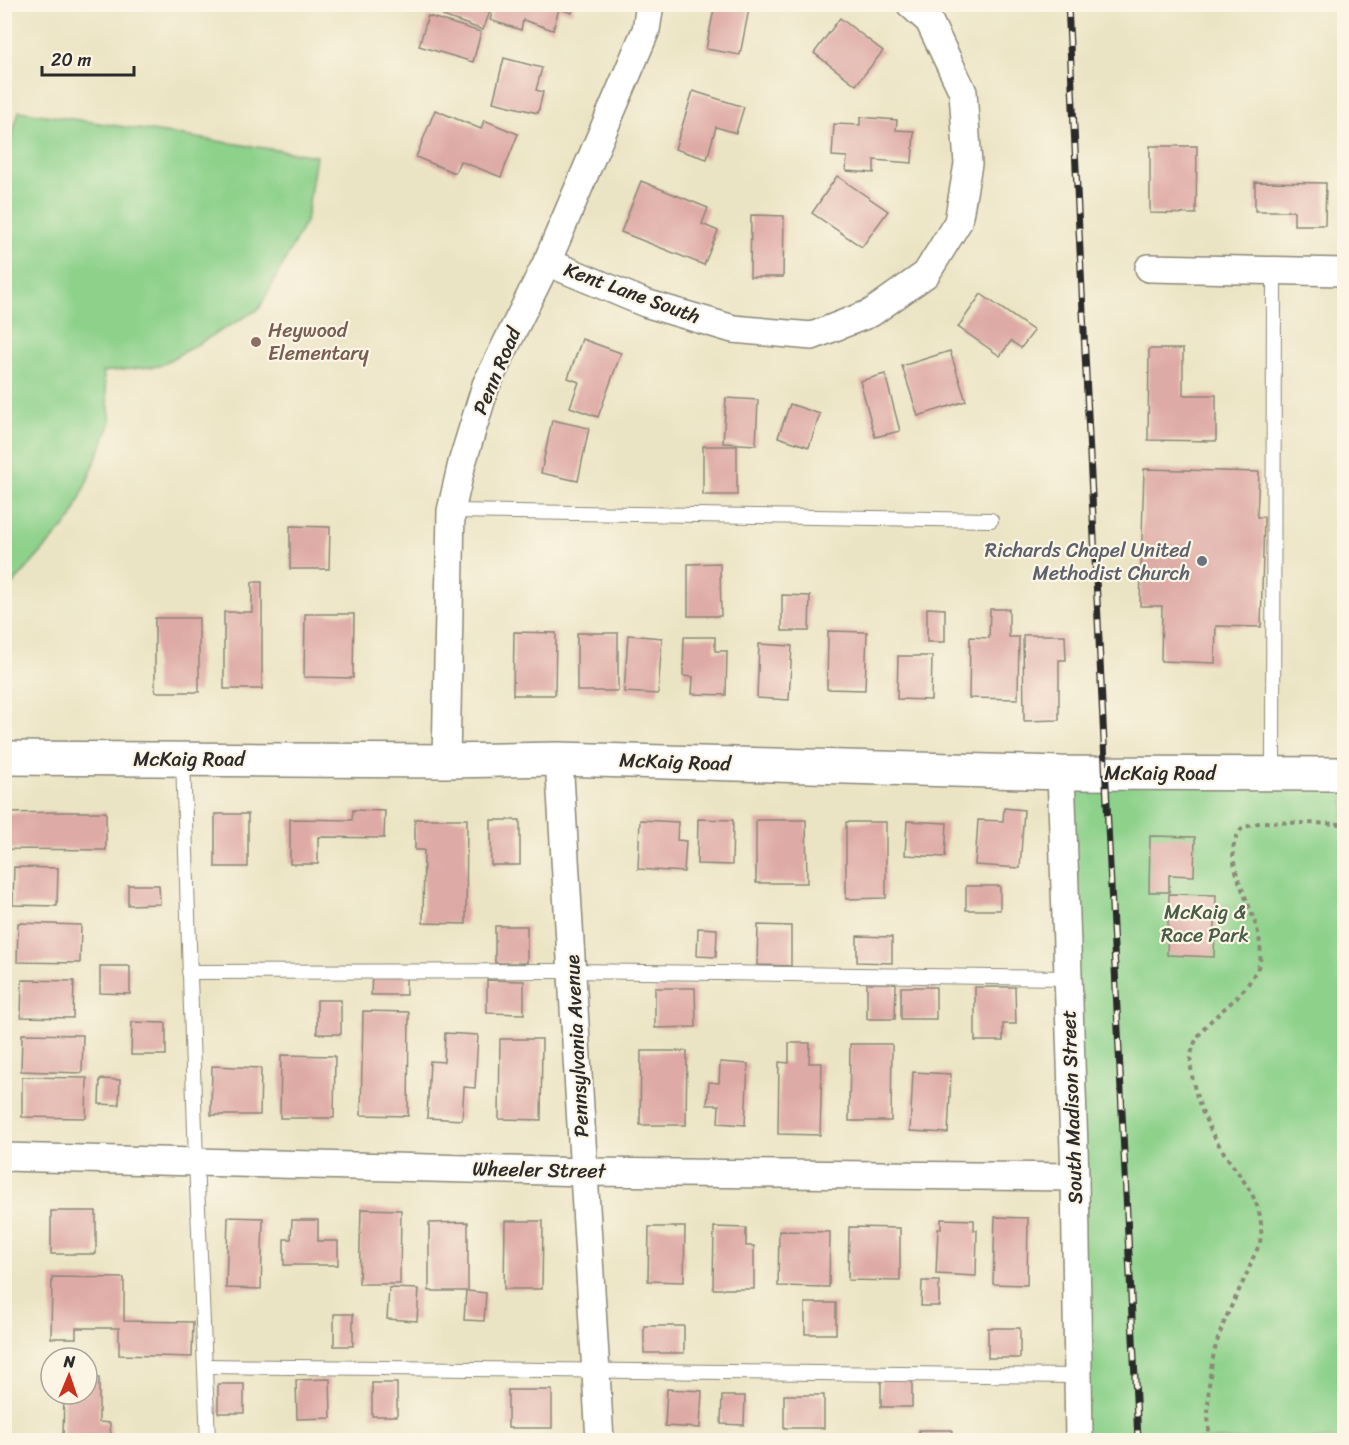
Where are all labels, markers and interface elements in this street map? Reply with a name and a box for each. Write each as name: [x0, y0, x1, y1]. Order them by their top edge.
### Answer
scale bar: [42, 39, 134, 77]
text: 20 m: [51, 44, 91, 76]
street label: Kent Lane South: [559, 252, 705, 334]
place label: Heywood Elementary: [268, 313, 370, 371]
street label: Penn Road: [463, 320, 532, 420]
marker: Heywood Elementary: [249, 335, 263, 349]
place label: Richards Chapel United Methodist Church: [985, 533, 1191, 591]
marker: Richards Chapel United Methodist Church: [1195, 554, 1209, 568]
street label: McKaig Road: [133, 742, 246, 777]
street label: McKaig Road: [619, 743, 733, 781]
street label: McKaig Road: [1104, 756, 1217, 791]
park label: McKaig & Race Park: [1161, 895, 1249, 953]
street label: Pennsylvania Avenue: [555, 953, 599, 1138]
street label: South Madison Street: [1051, 1009, 1093, 1204]
street label: Wheeler Street: [472, 1151, 607, 1189]
north arrow: [39, 1346, 99, 1406]
text: N: [62, 1347, 76, 1376]

